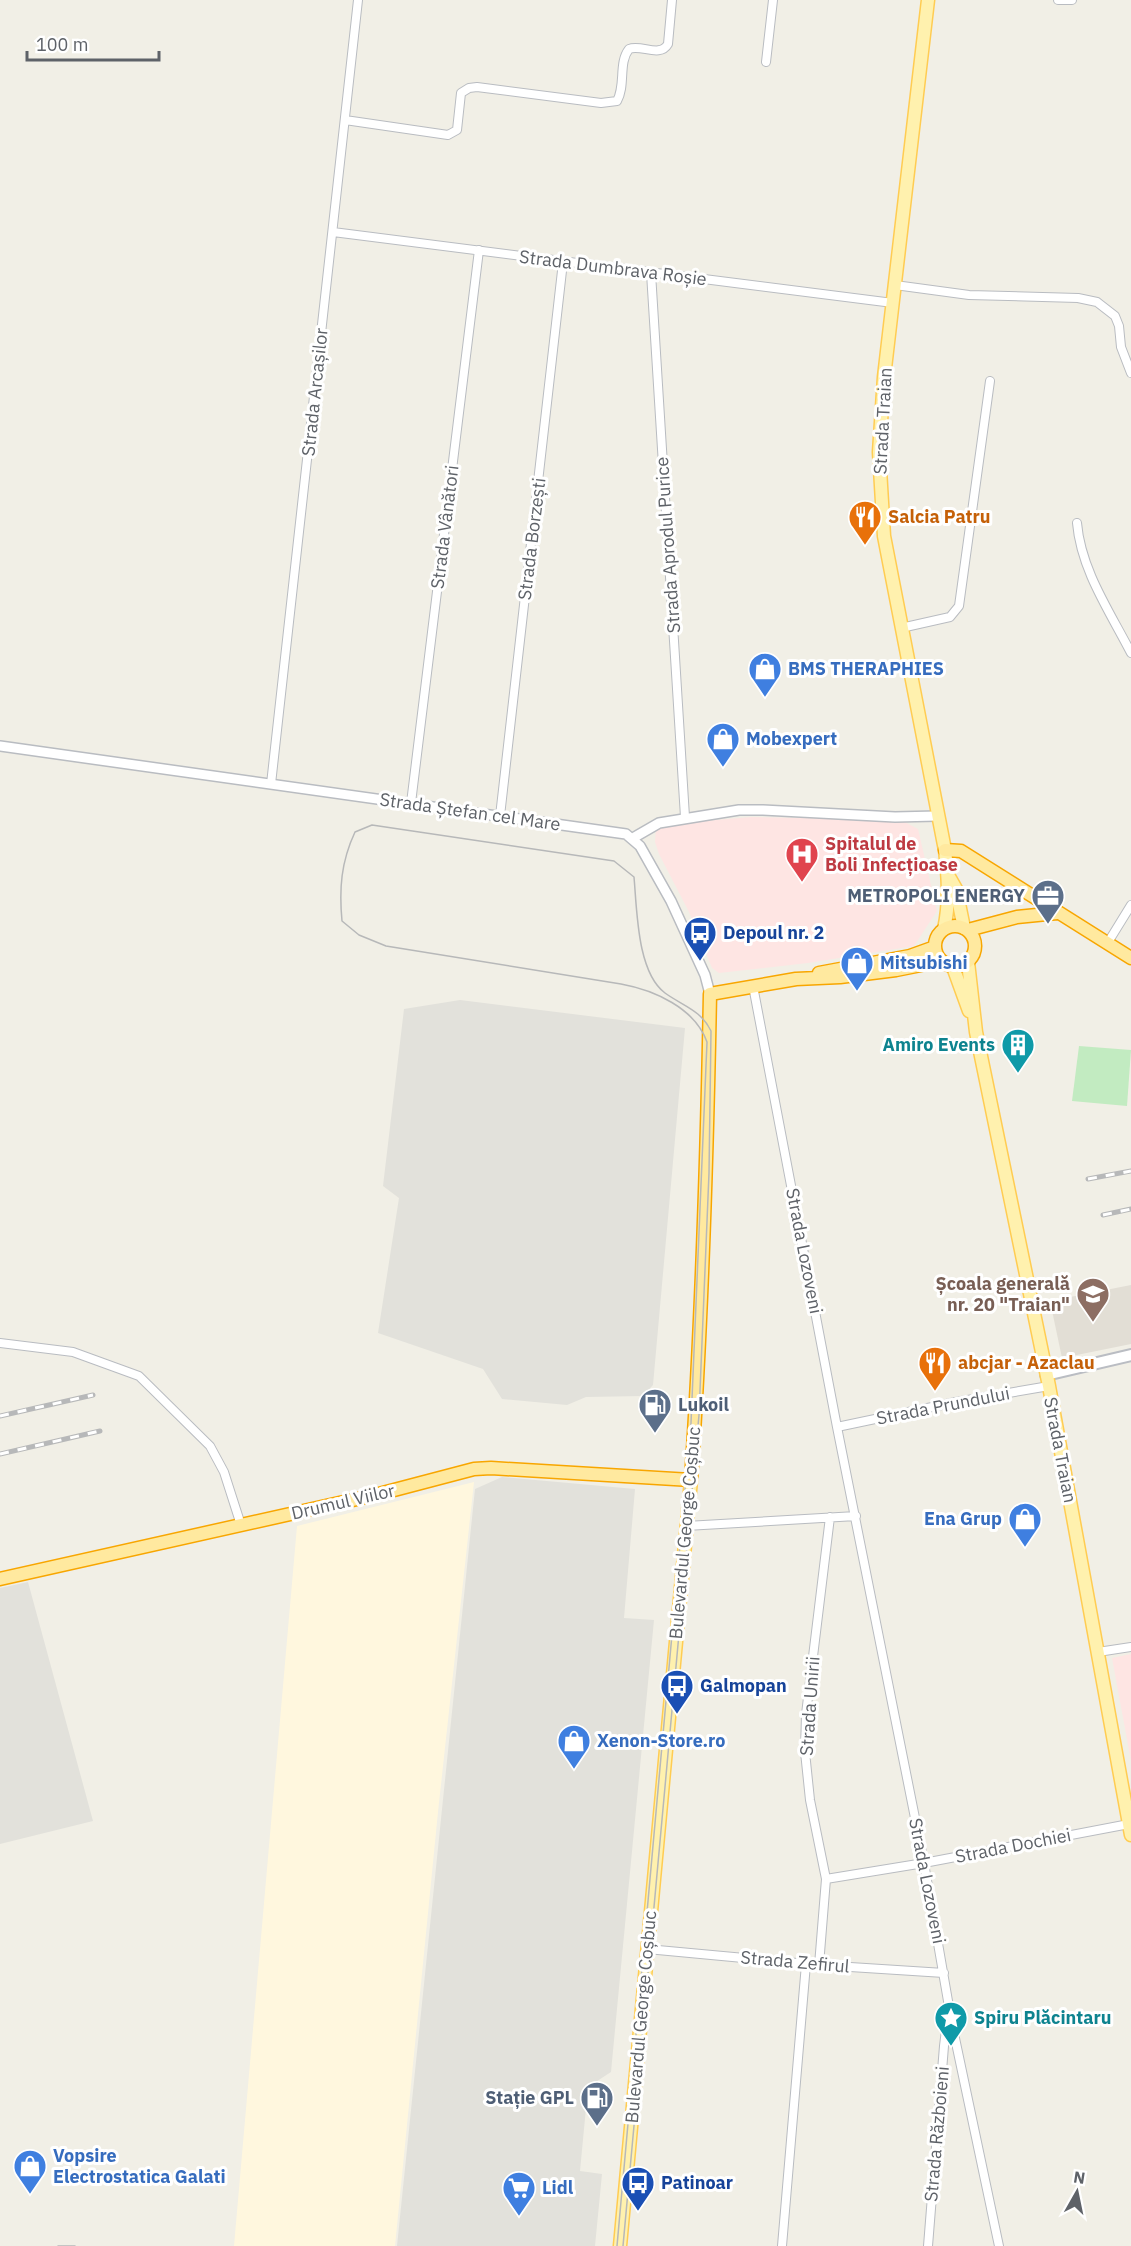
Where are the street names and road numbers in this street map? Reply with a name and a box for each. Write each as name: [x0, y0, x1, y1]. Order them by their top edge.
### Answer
street label: Strada Dumbrava Roșie: [518, 245, 708, 290]
street label: Strada Arcașilor: [296, 326, 333, 457]
street label: Strada Traian: [868, 367, 897, 475]
street label: Strada Aprodul Purice: [650, 456, 685, 634]
street label: Strada Vânători: [426, 464, 464, 590]
street label: Strada Borzești: [513, 476, 550, 601]
street label: Strada Ștefan cel Mare: [378, 787, 562, 836]
street label: Strada Lozoveni: [781, 1186, 828, 1316]
street label: Strada Prundului: [874, 1381, 1012, 1430]
street label: Strada Traian: [1039, 1395, 1082, 1505]
street label: Bulevardul George Coșbuc: [664, 1426, 705, 1640]
street label: Drumul Viilor: [289, 1478, 397, 1525]
street label: Strada Unirii: [795, 1655, 824, 1757]
street label: Strada Lozoveni: [904, 1816, 951, 1946]
street label: Strada Dochiei: [953, 1823, 1073, 1868]
street label: Bulevardul George Coșbuc: [620, 1910, 661, 2124]
street label: Strada Zefirul: [740, 1945, 851, 1978]
street label: Strada Războieni: [919, 2065, 954, 2203]

